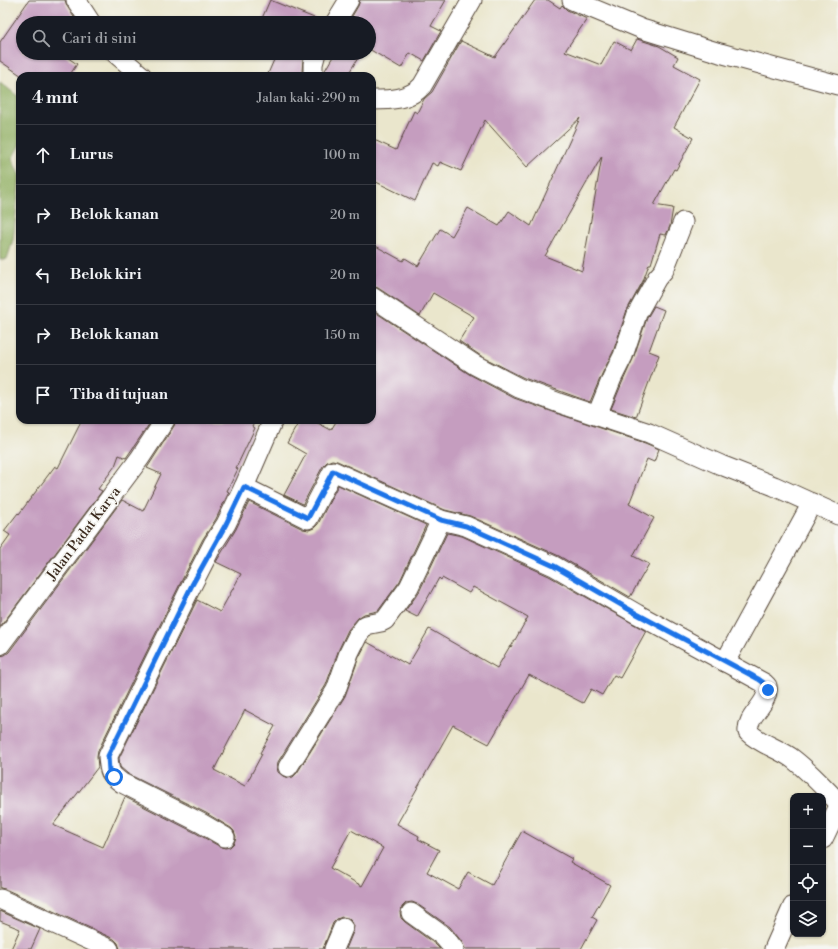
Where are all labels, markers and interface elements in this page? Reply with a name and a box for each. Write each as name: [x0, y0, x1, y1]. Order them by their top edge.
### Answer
search box: [16, 16, 376, 60]
icon: search: [30, 27, 52, 49]
text: Cari di sini: [62, 29, 137, 48]
text: 4 mnt: [32, 87, 78, 109]
text: Jalan kaki · 290 m: [257, 90, 360, 106]
icon: ahead: [32, 144, 54, 166]
text: Lurus: [70, 145, 113, 164]
text: 100 m: [324, 147, 360, 163]
icon: right: [32, 204, 54, 226]
text: Belok kanan: [70, 205, 159, 224]
text: 20 m: [330, 207, 360, 223]
icon: left: [32, 264, 54, 286]
text: Belok kiri: [70, 265, 141, 284]
text: 20 m: [330, 267, 360, 283]
icon: right: [32, 324, 54, 346]
text: Belok kanan: [70, 325, 159, 344]
text: 150 m: [325, 327, 360, 343]
icon: arrive: [32, 384, 54, 406]
text: Tiba di tujuan: [70, 385, 168, 404]
street label: Jalan Padat Karya: [42, 483, 125, 585]
route end: [759, 681, 777, 699]
route start: [105, 768, 123, 786]
map controls: [790, 793, 826, 937]
button: +: [790, 793, 826, 829]
button: −: [790, 829, 826, 865]
button: locate: [790, 865, 826, 901]
button: layers: [790, 901, 826, 937]

